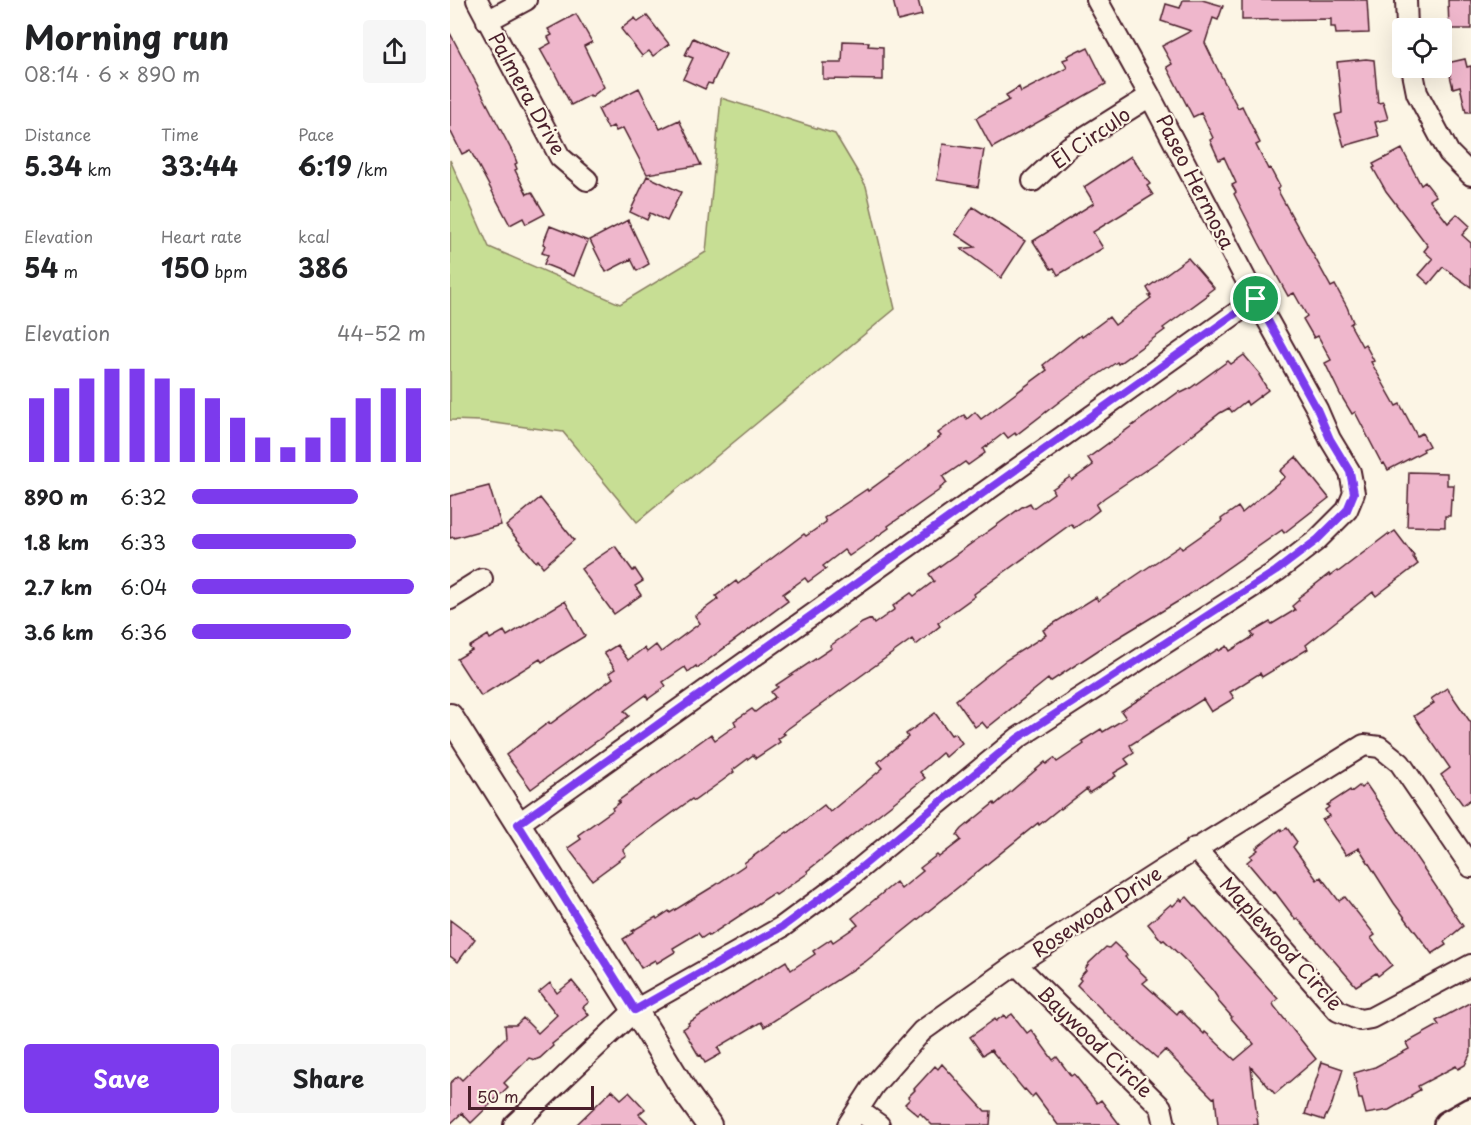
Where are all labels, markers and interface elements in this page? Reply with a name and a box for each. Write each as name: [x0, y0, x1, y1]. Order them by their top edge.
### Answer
text: Morning run: [24, 11, 229, 61]
map controls: [1392, 18, 1452, 78]
button: locate: [1392, 18, 1452, 78]
button: share: [363, 20, 426, 83]
street label: Palmera Drive: [482, 27, 574, 160]
text: 08:14 · 6 × 890 m: [24, 59, 200, 89]
street label: El Circulo: [1045, 99, 1136, 176]
street label: Paseo Hermosa: [1149, 109, 1243, 255]
text: Distance: [24, 122, 91, 146]
text: Time: [161, 122, 199, 146]
text: Pace: [298, 122, 334, 146]
text: 5.34: [24, 146, 82, 185]
text: 33:44: [161, 146, 238, 185]
text: 6:19: [298, 146, 352, 185]
text: km: [82, 157, 112, 181]
text: /km: [352, 157, 388, 181]
text: Elevation: [24, 224, 93, 248]
text: Heart rate: [161, 224, 242, 248]
text: kcal: [298, 224, 330, 248]
text: 54: [24, 248, 58, 287]
text: 150: [161, 248, 209, 287]
text: 386: [298, 248, 348, 287]
text: m: [58, 259, 78, 283]
text: bpm: [209, 259, 248, 283]
pin: [1230, 273, 1281, 324]
icon: arrive: [1239, 282, 1272, 315]
text: Elevation: [24, 318, 110, 348]
text: 44–52 m: [337, 318, 426, 348]
text: 890 m: [24, 482, 88, 512]
text: 6:32: [120, 482, 167, 512]
text: 1.8 km: [24, 527, 89, 557]
text: 6:33: [120, 527, 166, 557]
text: 2.7 km: [24, 572, 92, 602]
text: 6:04: [120, 572, 168, 602]
text: 3.6 km: [24, 617, 94, 647]
text: 6:36: [120, 617, 167, 647]
street label: Rosewood Drive: [1026, 858, 1167, 964]
street label: Maplewood Circle: [1213, 870, 1350, 1017]
street label: Baywood Circle: [1031, 978, 1160, 1104]
button: Save: [24, 1044, 219, 1113]
button: Share: [231, 1044, 426, 1113]
scale bar: [468, 1083, 594, 1110]
text: 50 m: [477, 1084, 518, 1108]

